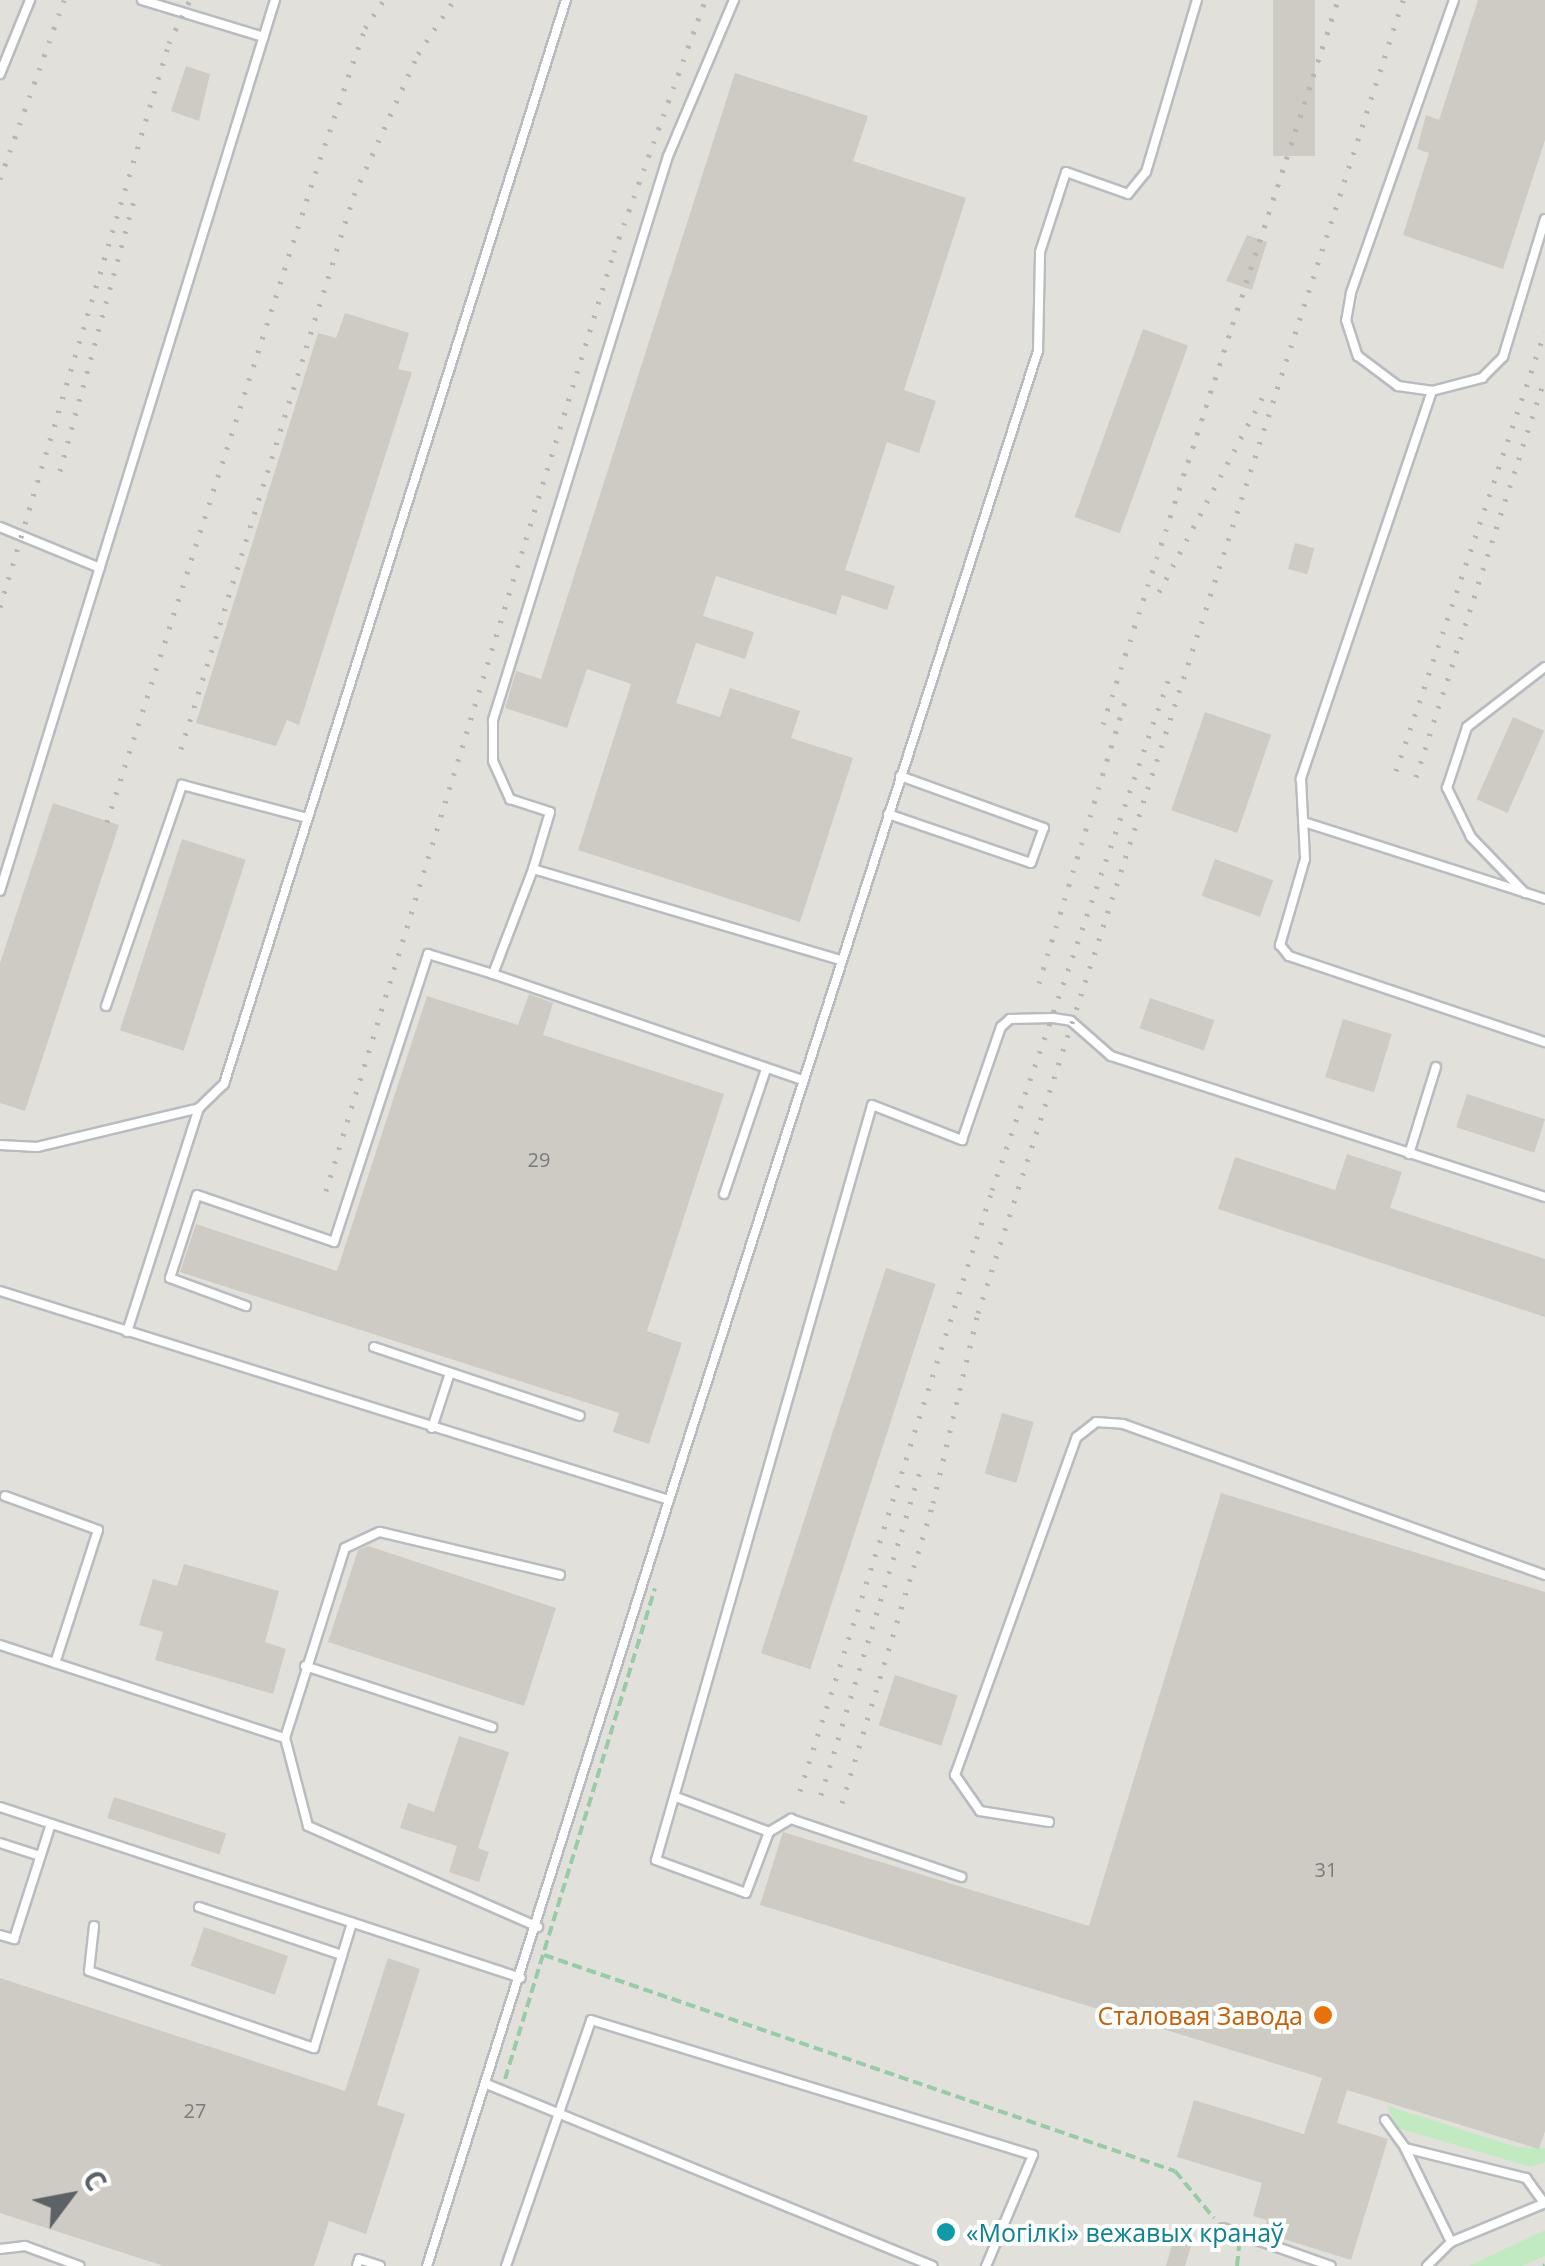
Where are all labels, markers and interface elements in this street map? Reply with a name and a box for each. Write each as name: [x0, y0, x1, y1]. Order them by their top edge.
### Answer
house number: 29: [528, 1147, 550, 1171]
house number: 31: [1315, 1857, 1337, 1881]
place label: Сталовая Завода: [1098, 2000, 1303, 2030]
marker: Сталовая Завода: [1312, 2004, 1334, 2026]
house number: 27: [184, 2098, 206, 2122]
north arrow: [20, 2146, 120, 2246]
text: С: [75, 2162, 116, 2198]
place label: «Могілкі» вежавых кранаў: [966, 2217, 1284, 2247]
marker: «Могілкі» вежавых кранаў: [935, 2221, 957, 2243]

